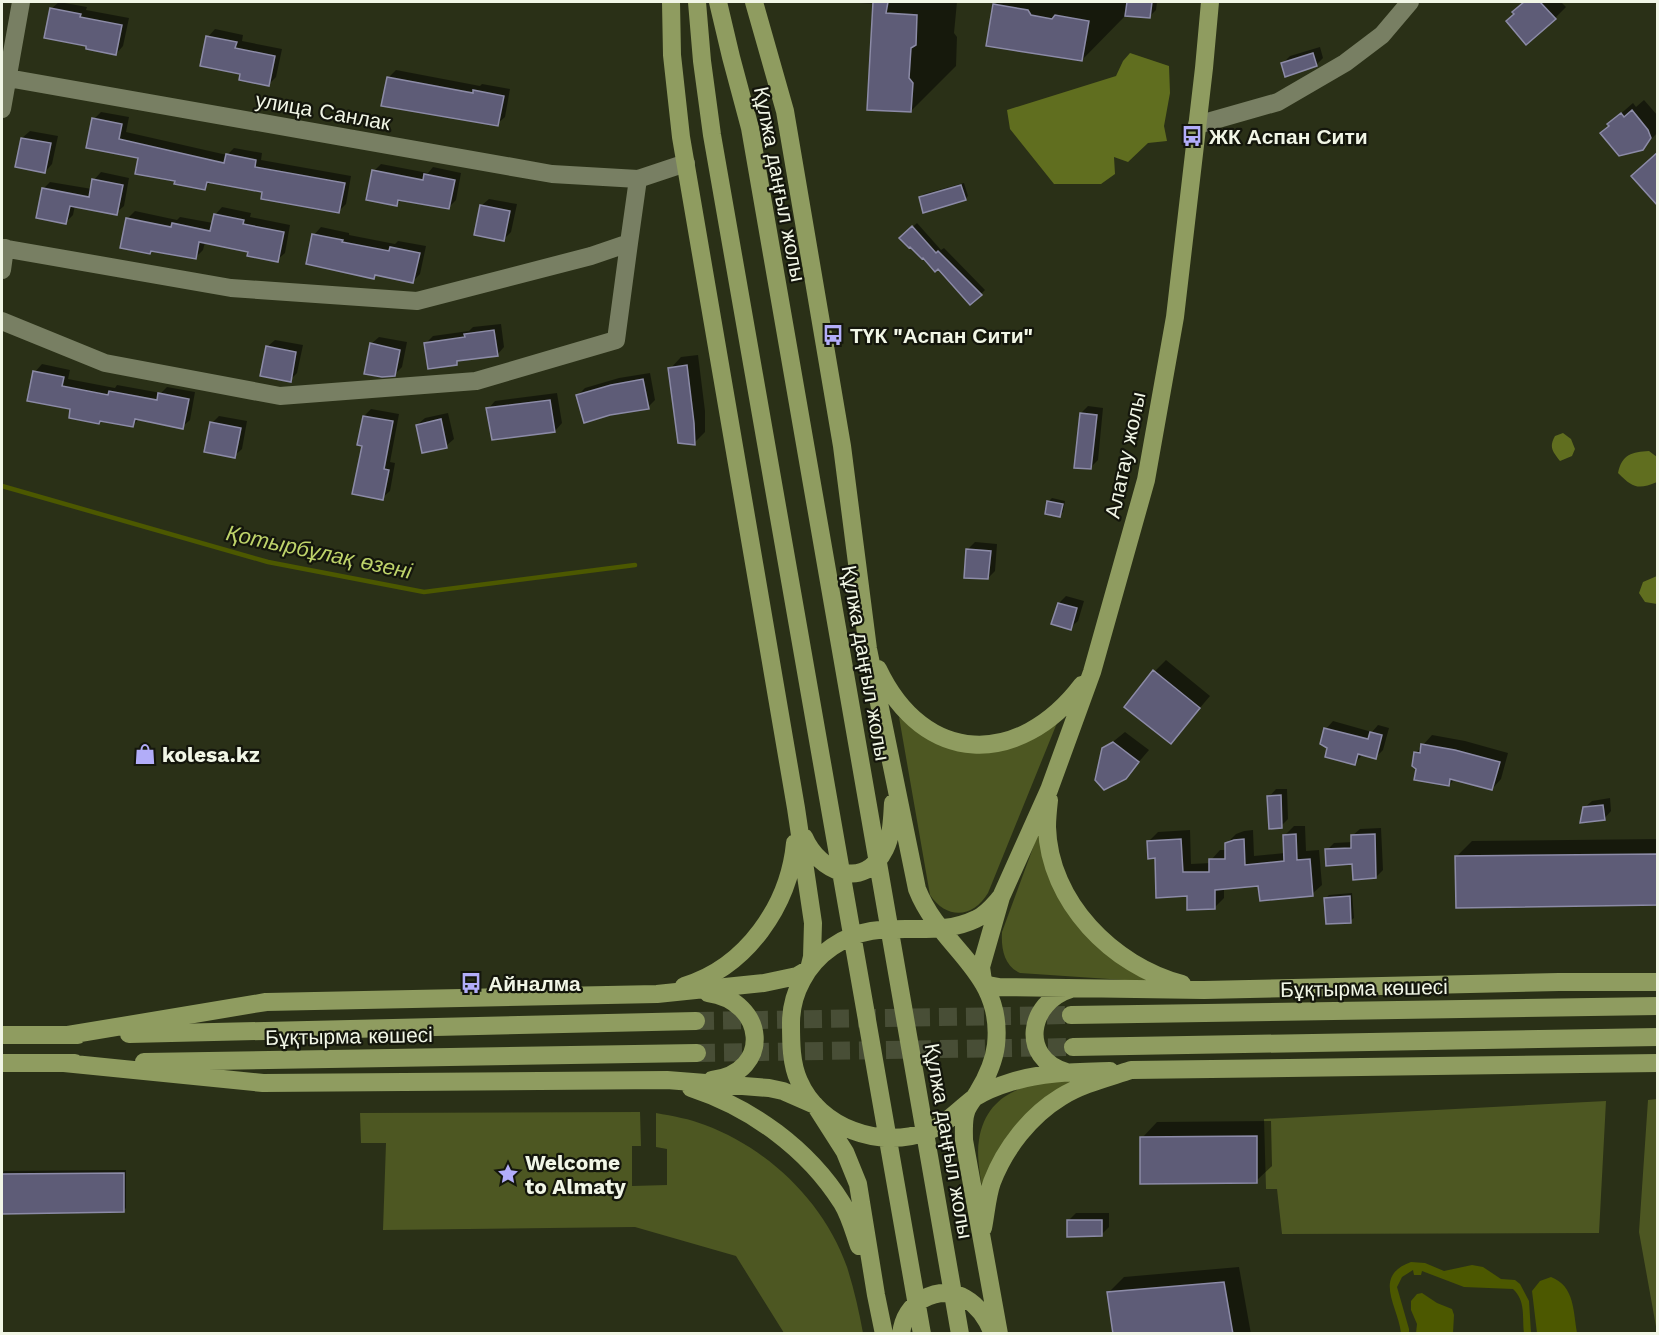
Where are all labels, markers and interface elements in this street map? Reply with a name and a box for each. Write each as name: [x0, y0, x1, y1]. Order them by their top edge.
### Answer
street label: Құлжа даңғыл жолы: [749, 84, 811, 284]
street label: улица Санлак: [254, 87, 393, 135]
bus stop icon: ЖК Аспан Сити: [1180, 124, 1204, 148]
place label: ЖК Аспан Сити: [1208, 124, 1368, 149]
bus stop icon: ТҮК "Аспан Сити": [821, 323, 845, 347]
place label: ТҮК "Аспан Сити": [850, 323, 1033, 348]
street label: Алатау жолы: [1099, 390, 1151, 520]
water label: Қотырбұлақ өзені: [224, 520, 415, 584]
street label: Құлжа даңғыл жолы: [836, 563, 896, 763]
shop icon: kolesa.kz: [133, 742, 157, 766]
place label: kolesa.kz: [162, 742, 260, 767]
bus stop icon: Айналма: [459, 971, 483, 995]
place label: Айналма: [488, 971, 581, 996]
street label: Бұқтырма көшесі: [1280, 974, 1448, 1002]
street label: Бұқтырма көшесі: [265, 1022, 433, 1050]
street label: Құлжа даңғыл жолы: [919, 1041, 979, 1241]
place label: Welcome to Almaty: [525, 1150, 626, 1199]
place icon: Welcome to Almaty: [496, 1162, 520, 1186]

